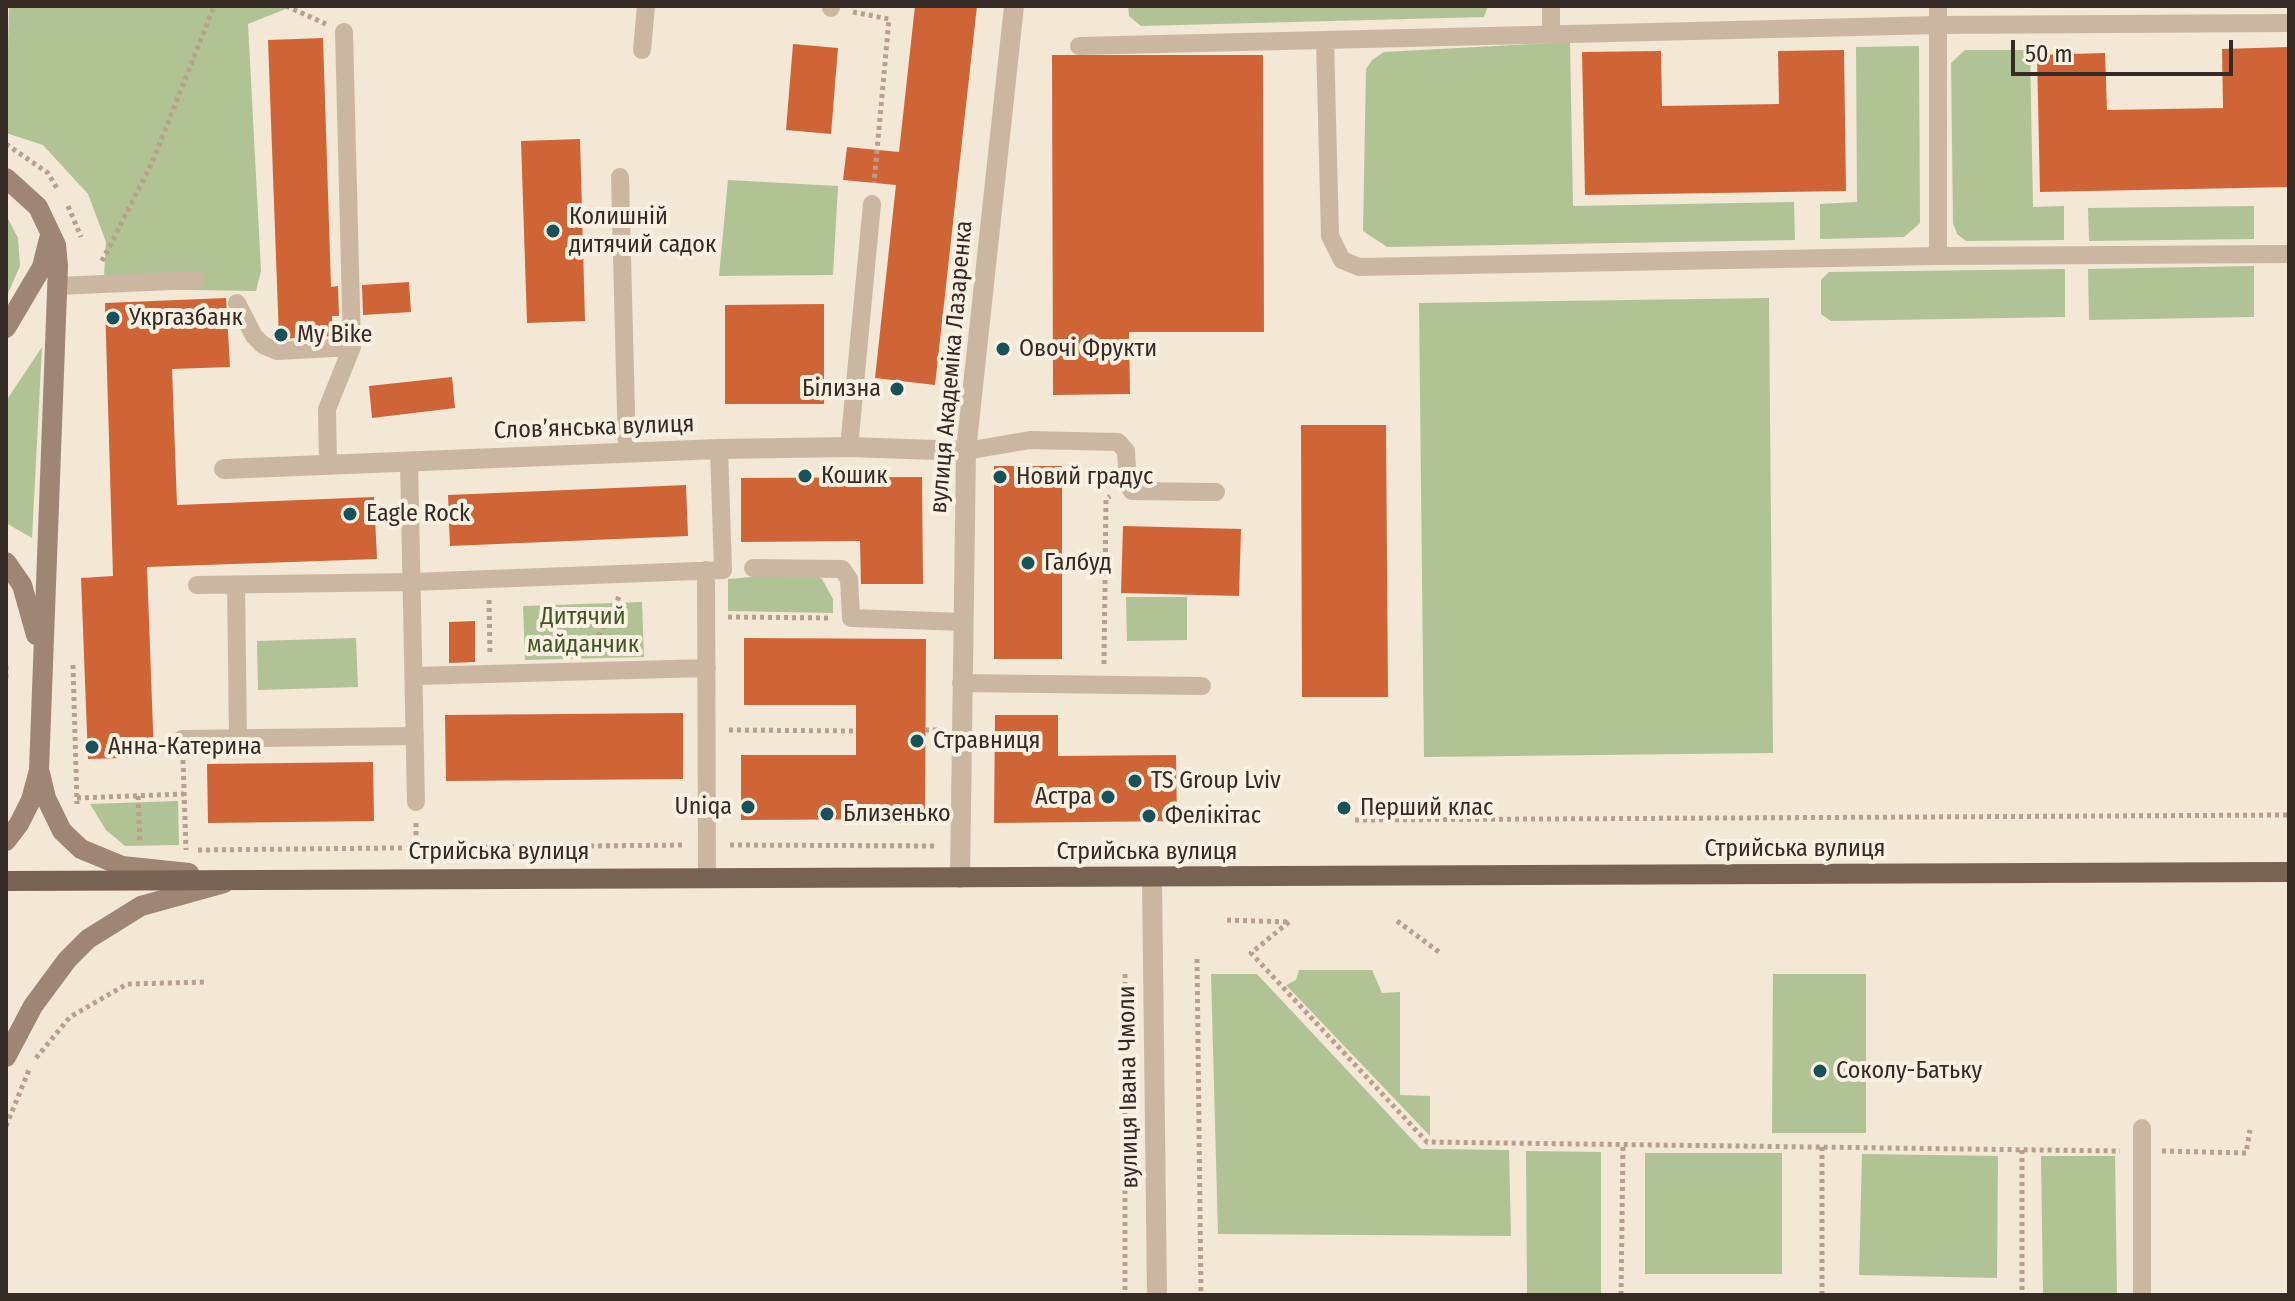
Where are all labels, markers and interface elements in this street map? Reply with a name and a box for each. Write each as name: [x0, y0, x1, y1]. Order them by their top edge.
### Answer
scale bar: [2015, 24, 2237, 74]
text: 50 m: [2025, 40, 2073, 68]
place label: Колишній дитячий садок: [569, 203, 716, 259]
street label: вулиця Академіка Лазаренка: [925, 219, 979, 515]
marker: Колишній дитячий садок: [544, 222, 562, 240]
place label: Укргазбанк: [129, 304, 243, 332]
marker: Укргазбанк: [104, 309, 122, 327]
place label: My Bike: [297, 321, 372, 349]
marker: My Bike: [272, 326, 290, 344]
place label: Овочі Фрукти: [1019, 335, 1157, 363]
marker: Овочі Фрукти: [994, 340, 1012, 358]
place label: Білизна: [802, 375, 881, 403]
marker: Білизна: [888, 380, 906, 398]
street label: Словʼянська вулиця: [493, 410, 695, 446]
place label: Кошик: [821, 462, 887, 490]
place label: Новий градус: [1016, 463, 1153, 491]
marker: Кошик: [796, 467, 814, 485]
marker: Новий градус: [991, 468, 1009, 486]
place label: Eagle Rock: [366, 500, 470, 528]
marker: Eagle Rock: [341, 505, 359, 523]
place label: Галбуд: [1044, 549, 1112, 577]
marker: Галбуд: [1019, 554, 1037, 572]
park label: Дитячий майданчик: [527, 603, 639, 659]
place label: Стравниця: [933, 727, 1040, 755]
marker: Стравниця: [908, 732, 926, 750]
place label: Анна-Катерина: [108, 733, 262, 761]
marker: Анна-Катерина: [83, 738, 101, 756]
place label: TS Group Lviv: [1151, 767, 1281, 795]
marker: TS Group Lviv: [1126, 772, 1144, 790]
place label: Астра: [1035, 783, 1092, 811]
marker: Астра: [1099, 788, 1117, 806]
place label: Uniqa: [675, 793, 732, 821]
place label: Перший клас: [1360, 794, 1493, 822]
marker: Uniqa: [739, 798, 757, 816]
marker: Перший клас: [1335, 799, 1353, 817]
place label: Близенько: [843, 800, 951, 828]
place label: Фелікітас: [1165, 802, 1261, 830]
marker: Близенько: [818, 805, 836, 823]
marker: Фелікітас: [1140, 807, 1158, 825]
street label: Стрийська вулиця: [1705, 835, 1885, 863]
street label: Стрийська вулиця: [409, 838, 589, 866]
street label: Стрийська вулиця: [1057, 838, 1237, 866]
street label: вулиця Івана Чмоли: [1113, 985, 1145, 1189]
place label: Соколу-Батьку: [1836, 1057, 1982, 1085]
marker: Соколу-Батьку: [1811, 1062, 1829, 1080]

